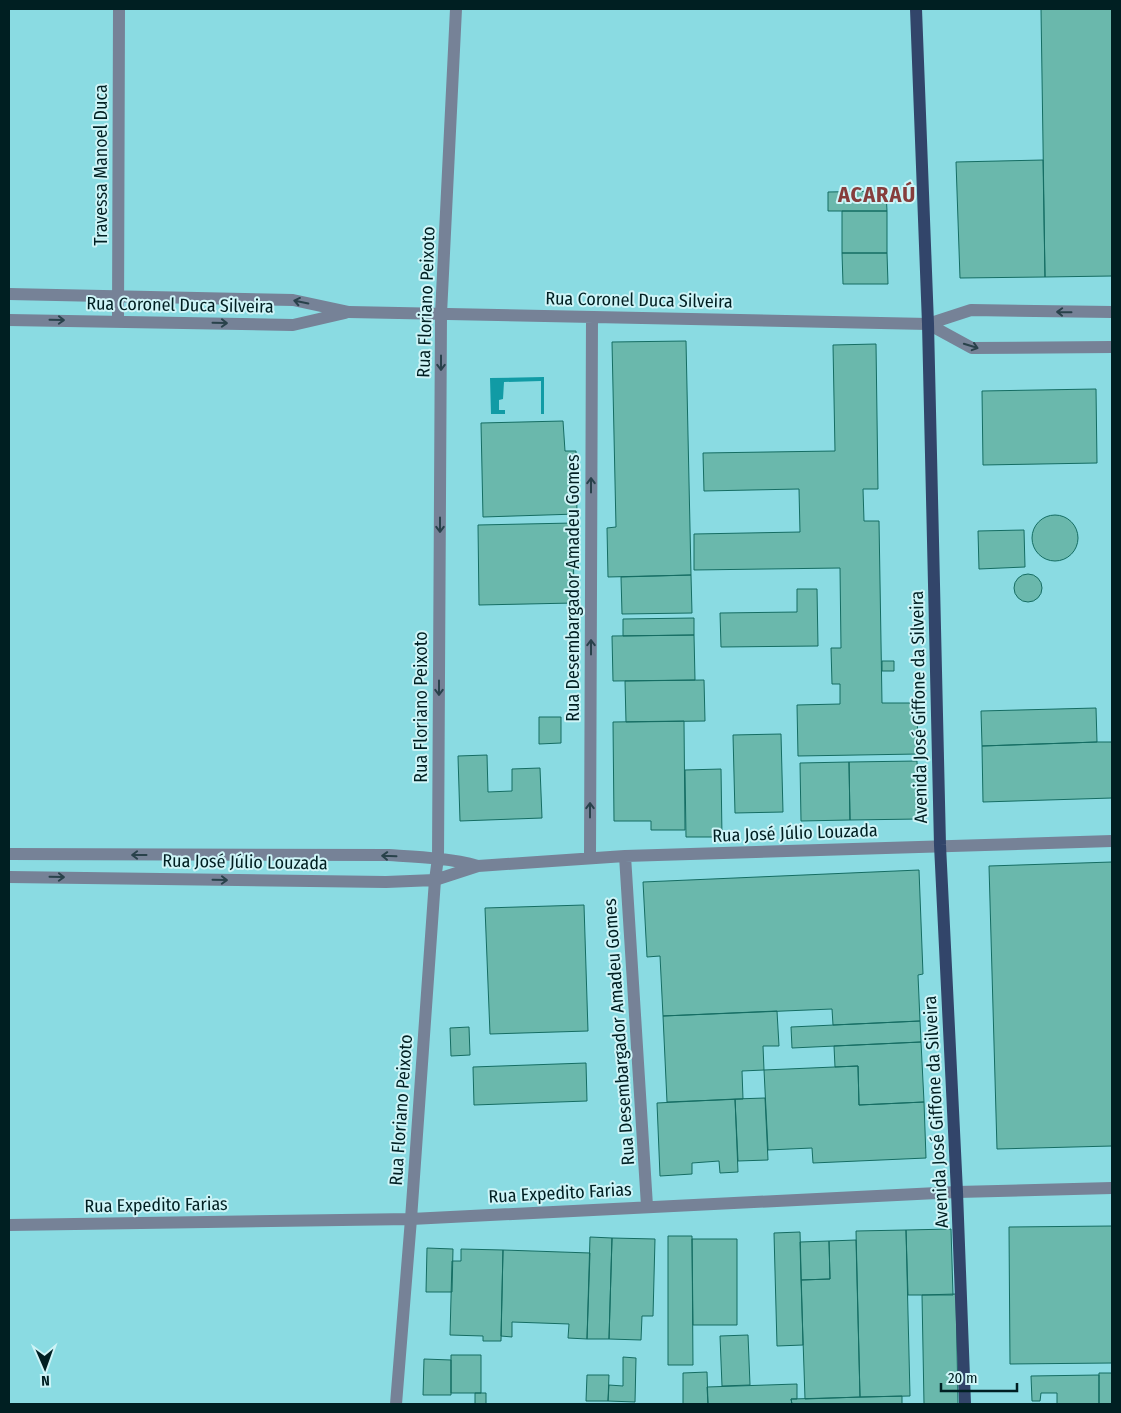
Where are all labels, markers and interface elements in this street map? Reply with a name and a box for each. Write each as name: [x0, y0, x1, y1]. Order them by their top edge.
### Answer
street label: Travessa Manoel Duca: [90, 84, 112, 246]
district label: ACARAÚ: [837, 181, 916, 208]
street label: Rua Floriano Peixoto: [412, 226, 440, 378]
street label: Rua Coronel Duca Silveira: [545, 287, 733, 313]
street label: Rua Coronel Duca Silveira: [86, 292, 274, 318]
one-way arrow: [294, 297, 310, 306]
one-way arrow: [1056, 307, 1072, 317]
one-way arrow: [49, 315, 65, 325]
one-way arrow: [212, 319, 228, 328]
one-way arrow: [963, 341, 979, 351]
one-way arrow: [436, 354, 446, 370]
street label: Rua Desembargador Amadeu Gomes: [562, 454, 584, 722]
one-way arrow: [586, 477, 596, 493]
one-way arrow: [435, 516, 445, 533]
street label: Avenida José Giffone da Silveira: [906, 590, 932, 823]
street label: Rua Floriano Peixoto: [410, 631, 432, 783]
one-way arrow: [586, 639, 596, 656]
one-way arrow: [434, 679, 444, 695]
one-way arrow: [585, 802, 595, 818]
street label: Rua José Júlio Louzada: [712, 819, 878, 847]
one-way arrow: [131, 850, 148, 860]
street label: Rua José Júlio Louzada: [162, 850, 328, 874]
one-way arrow: [381, 851, 397, 860]
one-way arrow: [49, 872, 65, 882]
one-way arrow: [212, 875, 228, 885]
street label: Rua Desembargador Amadeu Gomes: [599, 898, 639, 1166]
street label: Avenida José Giffone da Silveira: [919, 995, 953, 1229]
street label: Rua Floriano Peixoto: [385, 1034, 417, 1186]
street label: Rua Expedito Farias: [488, 1178, 632, 1208]
street label: Rua Expedito Farias: [84, 1193, 228, 1217]
north arrow: [20, 1343, 70, 1393]
scale bar: [941, 1360, 1017, 1392]
text: 20 m: [948, 1369, 978, 1387]
text: N: [41, 1372, 50, 1389]

